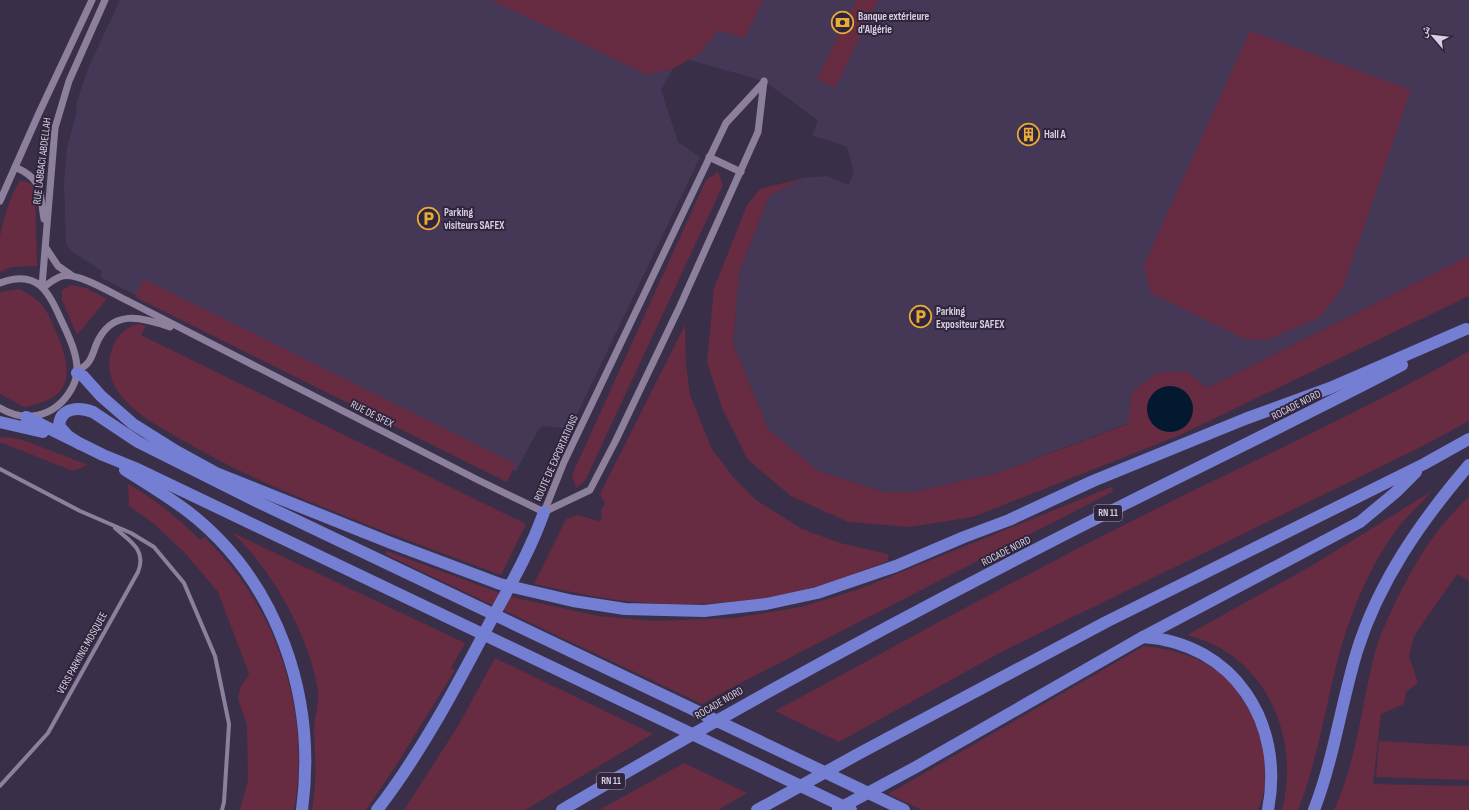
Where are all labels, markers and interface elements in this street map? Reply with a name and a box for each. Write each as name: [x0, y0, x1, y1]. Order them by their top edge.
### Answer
bank icon: Banque extérieure d'Algérie: [829, 9, 855, 35]
place label: Banque extérieure d'Algérie: [858, 10, 929, 36]
north arrow: [1413, 16, 1453, 56]
text: ش: [1416, 23, 1434, 40]
street label: RUE LABBACI ABDELLAH: [30, 117, 54, 205]
building icon: Hall A: [1015, 121, 1041, 147]
place label: Hall A: [1044, 128, 1067, 141]
parking icon: Parking visiteurs SAFEX: [416, 205, 442, 231]
place label: Parking visiteurs SAFEX: [444, 206, 505, 232]
parking icon: Parking Expositeur SAFEX: [908, 304, 934, 330]
place label: Parking Expositeur SAFEX: [936, 305, 1005, 331]
street label: ROCADE NORD: [1269, 387, 1323, 423]
street label: RUE DE SFEX: [348, 398, 396, 431]
street label: ROUTE DE EXPORTATIONS: [531, 413, 581, 503]
road number: RN 11: [1094, 505, 1122, 521]
street label: ROCADE NORD: [979, 533, 1033, 569]
street label: VERS PARKING MOSQUEE: [54, 610, 110, 696]
street label: ROCADE NORD: [692, 684, 746, 722]
road number: RN 11: [597, 773, 625, 789]

